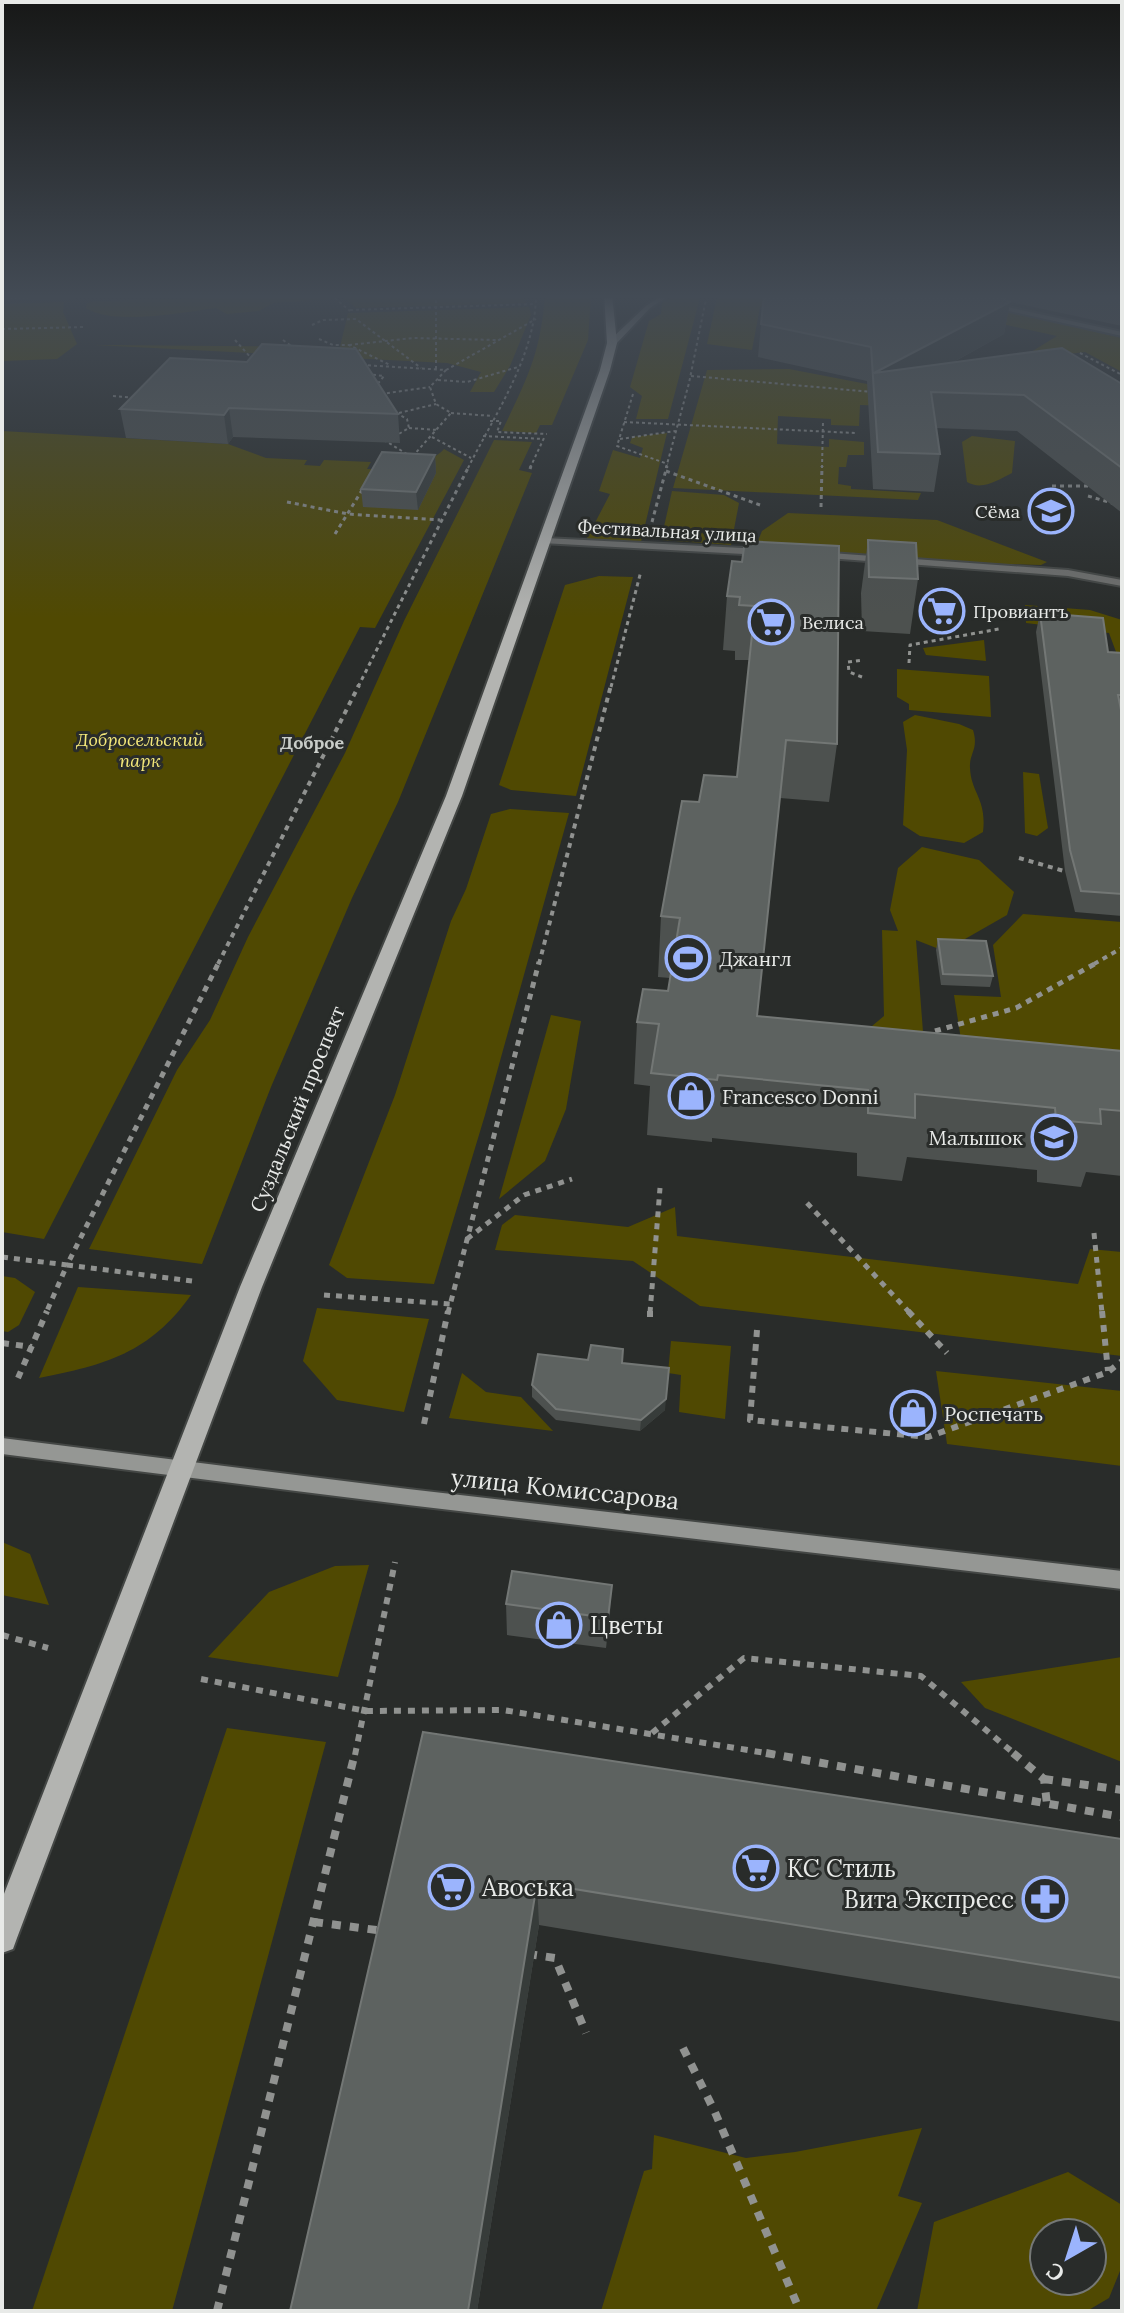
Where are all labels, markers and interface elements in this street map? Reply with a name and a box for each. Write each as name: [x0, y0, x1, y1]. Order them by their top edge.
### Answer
school or university icon: Сёма: [1027, 487, 1075, 535]
place label: Сёма: [975, 500, 1020, 523]
street label: Фестивальная улица: [577, 515, 757, 547]
supermarket icon: Провиантъ: [918, 587, 966, 635]
supermarket icon: Велиса: [747, 598, 795, 646]
place label: Провиантъ: [973, 600, 1069, 623]
place label: Велиса: [802, 611, 864, 634]
park label: Добросельский парк: [75, 728, 204, 772]
district label: Доброе: [280, 731, 345, 754]
sports icon: Джангл: [664, 934, 712, 982]
place label: Джангл: [719, 946, 792, 971]
street label: Суздальский проспект: [244, 1002, 350, 1216]
shop icon: Francesco Donni: [667, 1072, 715, 1120]
place label: Francesco Donni: [722, 1084, 878, 1109]
school or university icon: Малышок: [1030, 1113, 1078, 1161]
place label: Малышок: [929, 1125, 1023, 1150]
shop icon: Роспечать: [889, 1389, 937, 1437]
place label: Роспечать: [944, 1401, 1043, 1426]
street label: улица Комиссарова: [449, 1462, 681, 1516]
shop icon: Цветы: [535, 1601, 583, 1649]
place label: Цветы: [590, 1610, 663, 1641]
supermarket icon: КС Стиль: [732, 1844, 780, 1892]
place label: КС Стиль: [787, 1853, 896, 1884]
supermarket icon: Авоська: [427, 1863, 475, 1911]
place label: Авоська: [481, 1872, 574, 1903]
pharmacy icon: Вита Экспресс: [1021, 1875, 1069, 1923]
place label: Вита Экспресс: [844, 1884, 1014, 1915]
north arrow: [1028, 2217, 1108, 2297]
text: С: [1041, 2257, 1070, 2288]

